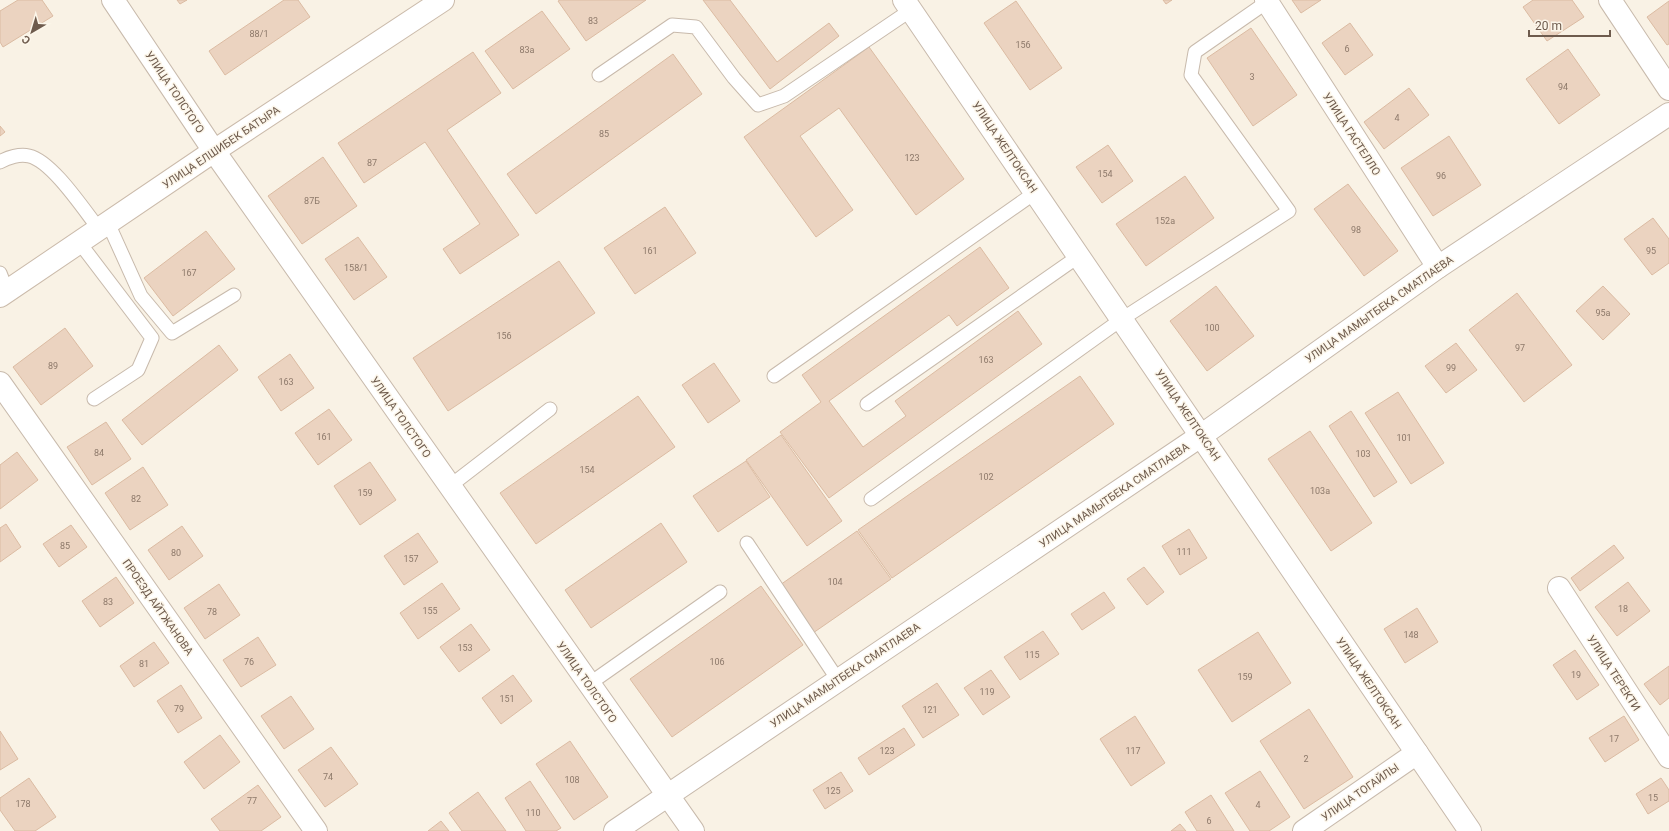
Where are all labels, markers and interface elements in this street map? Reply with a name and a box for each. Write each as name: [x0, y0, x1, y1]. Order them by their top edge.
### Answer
north arrow: [12, 12, 52, 52]
scale bar: [1529, 12, 1610, 38]
house number: 83: [588, 16, 598, 26]
text: 20 m: [1535, 19, 1562, 33]
house number: 88/1: [250, 29, 268, 39]
text: С: [19, 32, 33, 47]
house number: 156: [1015, 40, 1031, 50]
house number: 6: [1344, 44, 1350, 54]
house number: 83а: [519, 45, 535, 55]
street label: УЛИЦА ТОЛСТОГО: [142, 49, 207, 136]
house number: 3: [1249, 72, 1255, 82]
house number: 94: [1558, 82, 1568, 92]
street label: УЛИЦА ГАСТЕЛЛО: [1320, 91, 1383, 178]
street label: УЛИЦА ЖЕЛТОКСАН: [969, 99, 1040, 195]
street label: УЛИЦА ЕЛШИБЕК БАТЫРА: [160, 103, 283, 192]
house number: 4: [1394, 113, 1400, 123]
house number: 85: [599, 129, 609, 139]
house number: 123: [904, 153, 920, 163]
house number: 87: [367, 158, 377, 168]
house number: 154: [1097, 169, 1113, 179]
house number: 96: [1436, 171, 1446, 181]
house number: 87Б: [304, 196, 320, 206]
house number: 152а: [1155, 216, 1175, 226]
house number: 98: [1351, 225, 1361, 235]
house number: 161: [642, 246, 658, 256]
house number: 95: [1646, 246, 1656, 256]
street label: УЛИЦА МАМЫТБЕКА СМАТЛАЕВА: [1303, 253, 1457, 366]
house number: 158/1: [344, 263, 368, 273]
house number: 167: [181, 268, 197, 278]
house number: 95а: [1595, 308, 1611, 318]
house number: 100: [1204, 323, 1220, 333]
house number: 156: [496, 331, 512, 341]
house number: 97: [1515, 343, 1525, 353]
house number: 163: [978, 355, 994, 365]
house number: 89: [48, 361, 58, 371]
house number: 99: [1446, 363, 1456, 373]
street label: УЛИЦА ЖЕЛТОКСАН: [1152, 367, 1223, 463]
street label: УЛИЦА ТОЛСТОГО: [368, 374, 433, 460]
house number: 163: [278, 377, 294, 387]
house number: 161: [316, 432, 332, 442]
house number: 101: [1396, 433, 1412, 443]
street label: УЛИЦА МАМЫТБЕКА СМАТЛАЕВА: [1037, 440, 1192, 551]
house number: 84: [94, 448, 104, 458]
house number: 103: [1355, 449, 1371, 459]
house number: 154: [579, 465, 595, 475]
house number: 102: [978, 472, 994, 482]
house number: 103а: [1310, 486, 1330, 496]
house number: 159: [357, 488, 373, 498]
house number: 82: [131, 494, 141, 504]
house number: 85: [60, 541, 70, 551]
house number: 111: [1176, 547, 1192, 557]
house number: 80: [171, 548, 181, 558]
house number: 157: [403, 554, 419, 564]
street label: ПРОЕЗД АЙТЖАНОВА: [119, 557, 196, 659]
house number: 104: [827, 577, 843, 587]
house number: 83: [103, 597, 113, 607]
house number: 18: [1618, 604, 1628, 614]
house number: 155: [422, 606, 438, 616]
house number: 78: [207, 607, 217, 617]
street label: УЛИЦА МАМЫТБЕКА СМАТЛАЕВА: [768, 620, 923, 731]
house number: 148: [1403, 630, 1419, 640]
street label: УЛИЦА ТЕРЕКТИ: [1584, 633, 1643, 714]
street label: УЛИЦА ЖЕЛТОКСАН: [1333, 635, 1404, 731]
street label: УЛИЦА ТОЛСТОГО: [554, 639, 619, 725]
house number: 153: [457, 643, 473, 653]
house number: 115: [1024, 650, 1040, 660]
house number: 76: [244, 657, 254, 667]
house number: 106: [709, 657, 725, 667]
house number: 81: [139, 659, 149, 669]
house number: 19: [1571, 670, 1581, 680]
house number: 159: [1237, 672, 1253, 682]
house number: 119: [979, 687, 995, 697]
house number: 151: [499, 694, 515, 704]
house number: 79: [174, 704, 184, 714]
house number: 121: [922, 705, 938, 715]
house number: 17: [1609, 734, 1619, 744]
house number: 123: [879, 746, 895, 756]
house number: 117: [1125, 746, 1141, 756]
house number: 2: [1303, 754, 1309, 764]
street label: УЛИЦА ТОГАЙЛЫ: [1319, 761, 1401, 824]
house number: 74: [323, 772, 333, 782]
house number: 108: [564, 775, 580, 785]
house number: 125: [825, 786, 841, 796]
house number: 15: [1648, 793, 1658, 803]
house number: 77: [247, 796, 257, 806]
house number: 178: [15, 799, 31, 809]
house number: 4: [1255, 800, 1261, 810]
house number: 110: [525, 808, 541, 818]
house number: 6: [1206, 816, 1212, 826]

